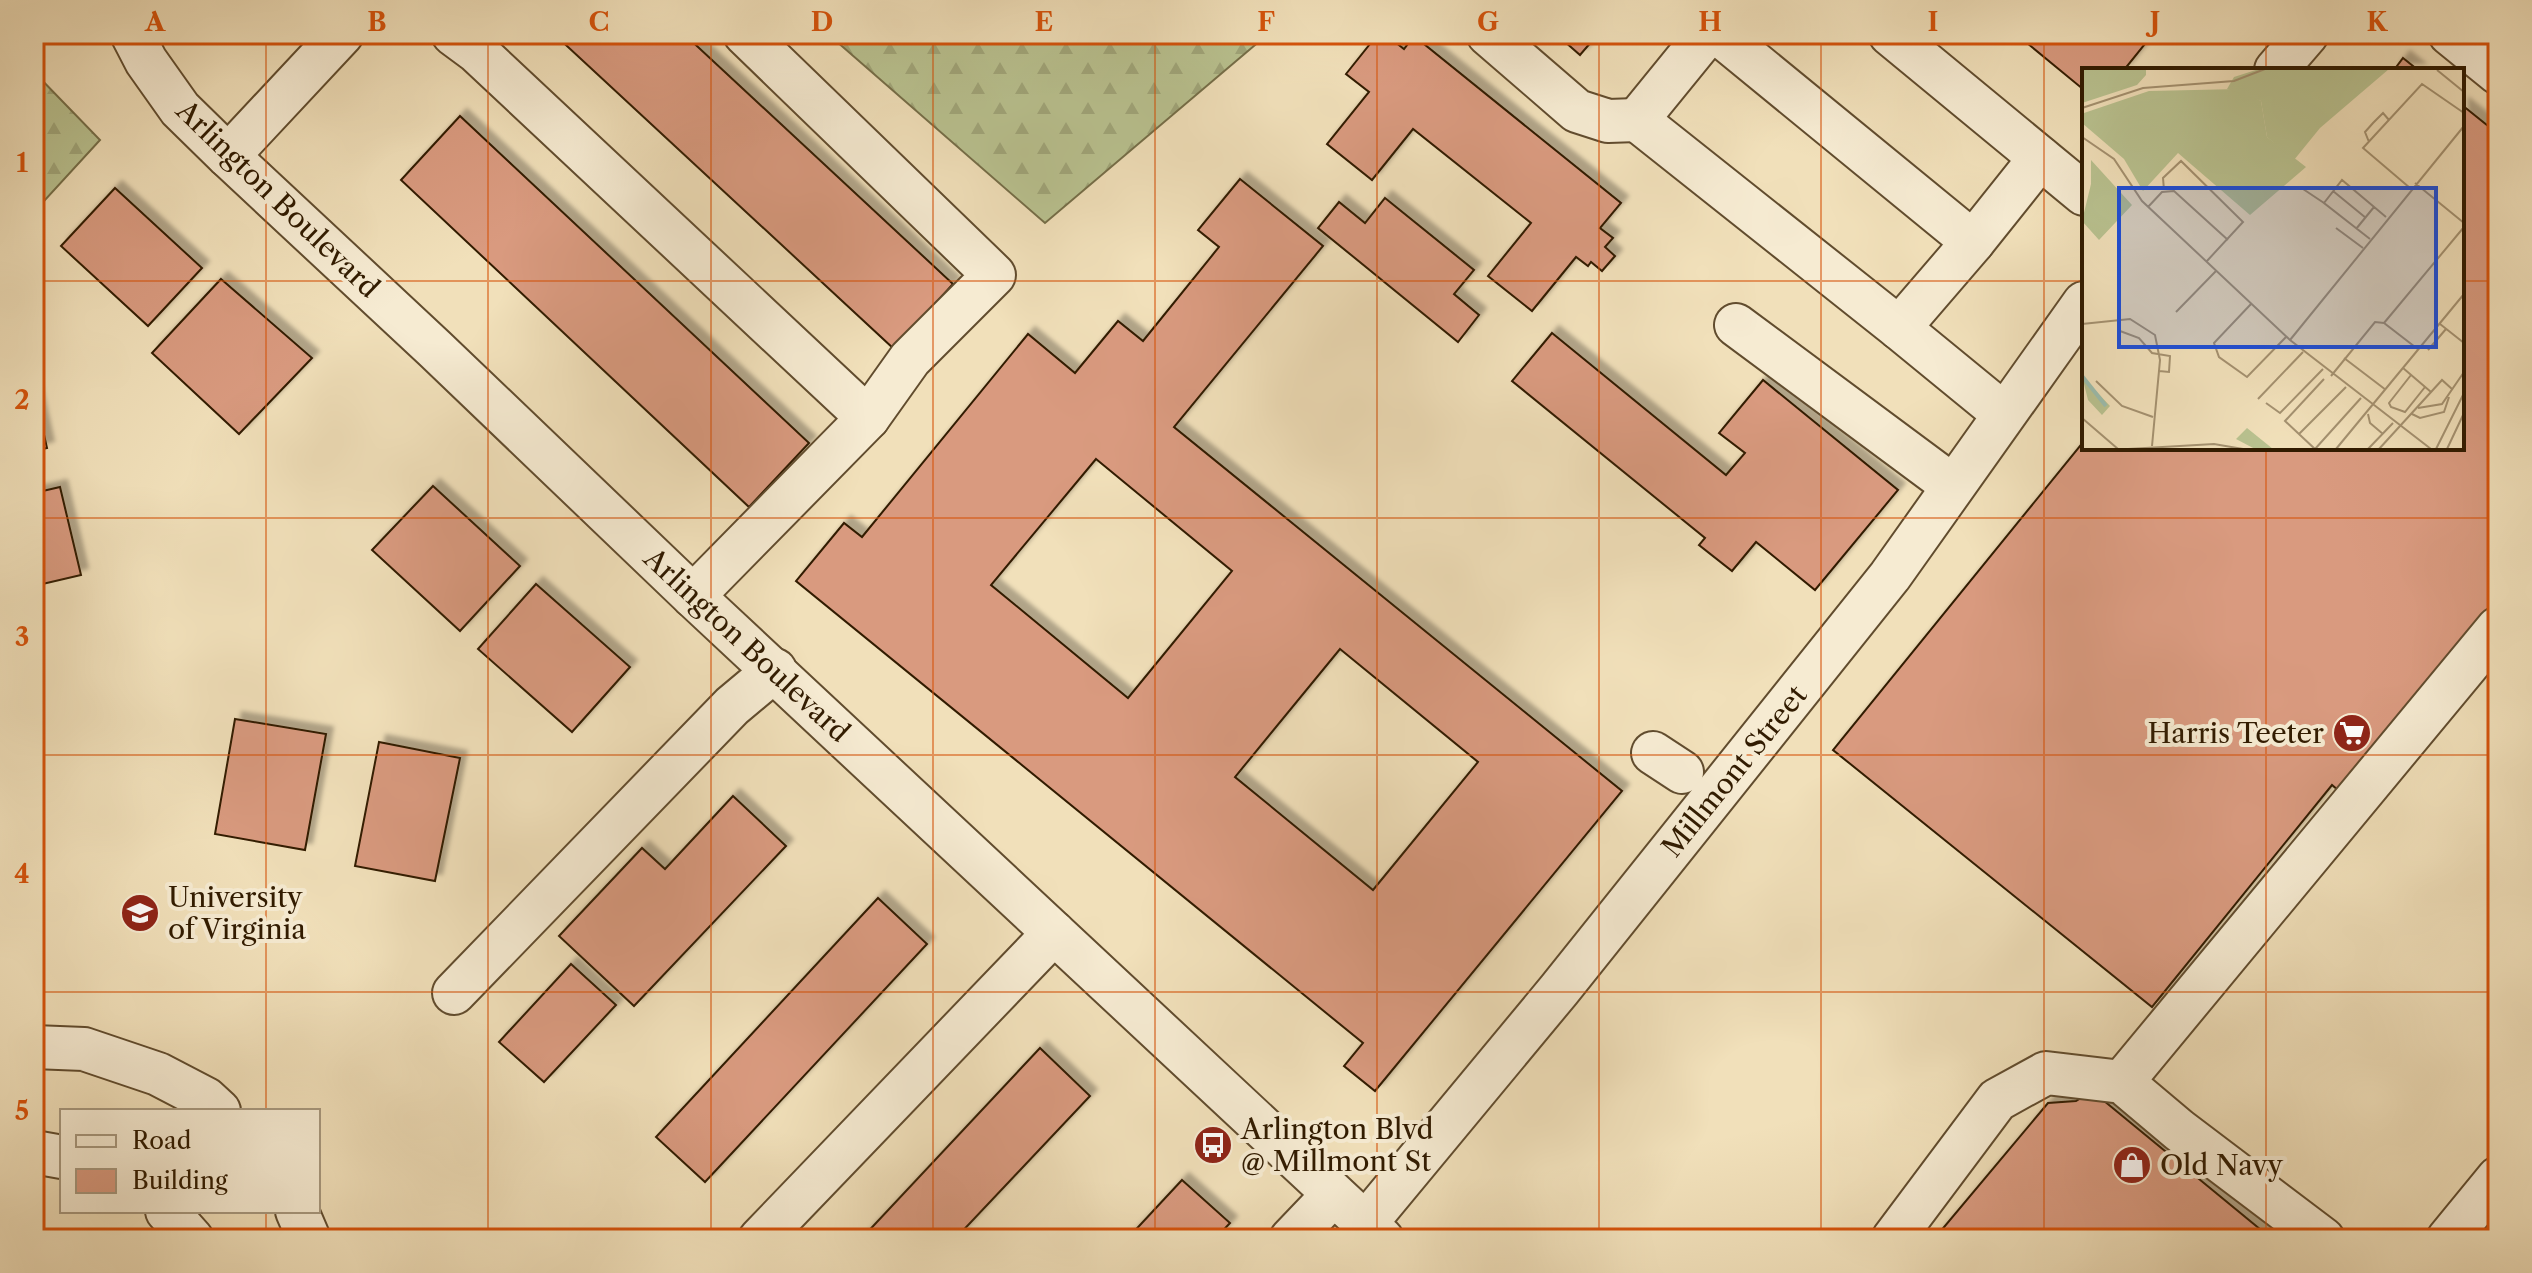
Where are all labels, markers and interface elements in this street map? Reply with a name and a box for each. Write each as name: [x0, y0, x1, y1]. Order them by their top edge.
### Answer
text: A: [144, 6, 166, 38]
text: B: [367, 6, 387, 38]
text: C: [589, 6, 609, 38]
text: D: [811, 6, 833, 38]
text: E: [1035, 6, 1053, 38]
text: F: [1257, 6, 1275, 38]
text: G: [1477, 6, 1499, 38]
text: H: [1698, 6, 1722, 38]
text: I: [1928, 6, 1938, 38]
text: J: [2146, 6, 2160, 38]
text: K: [2367, 6, 2389, 38]
inset map: [2082, 68, 2464, 450]
street label: Arlington Boulevard: [169, 93, 386, 305]
text: 1: [16, 147, 28, 179]
text: 2: [14, 384, 30, 416]
street label: Arlington Boulevard: [636, 540, 857, 749]
text: 3: [15, 621, 29, 653]
street label: Millmont Street: [1654, 678, 1814, 864]
supermarket icon: Harris Teeter: [2331, 712, 2373, 754]
place label: Harris Teeter: [2147, 716, 2324, 750]
text: 4: [14, 858, 30, 890]
place label: University of Virginia: [168, 880, 306, 946]
school or university icon: University of Virginia: [119, 892, 161, 934]
text: 5: [15, 1095, 29, 1127]
legend: [60, 1109, 320, 1213]
place label: Arlington Blvd @ Millmont St: [1240, 1112, 1434, 1178]
bus stop icon: Arlington Blvd @ Millmont St: [1192, 1124, 1234, 1166]
text: Road: [132, 1126, 192, 1155]
shop icon: Old Navy: [2111, 1144, 2153, 1186]
place label: Old Navy: [2160, 1148, 2283, 1182]
text: Building: [132, 1166, 228, 1195]

